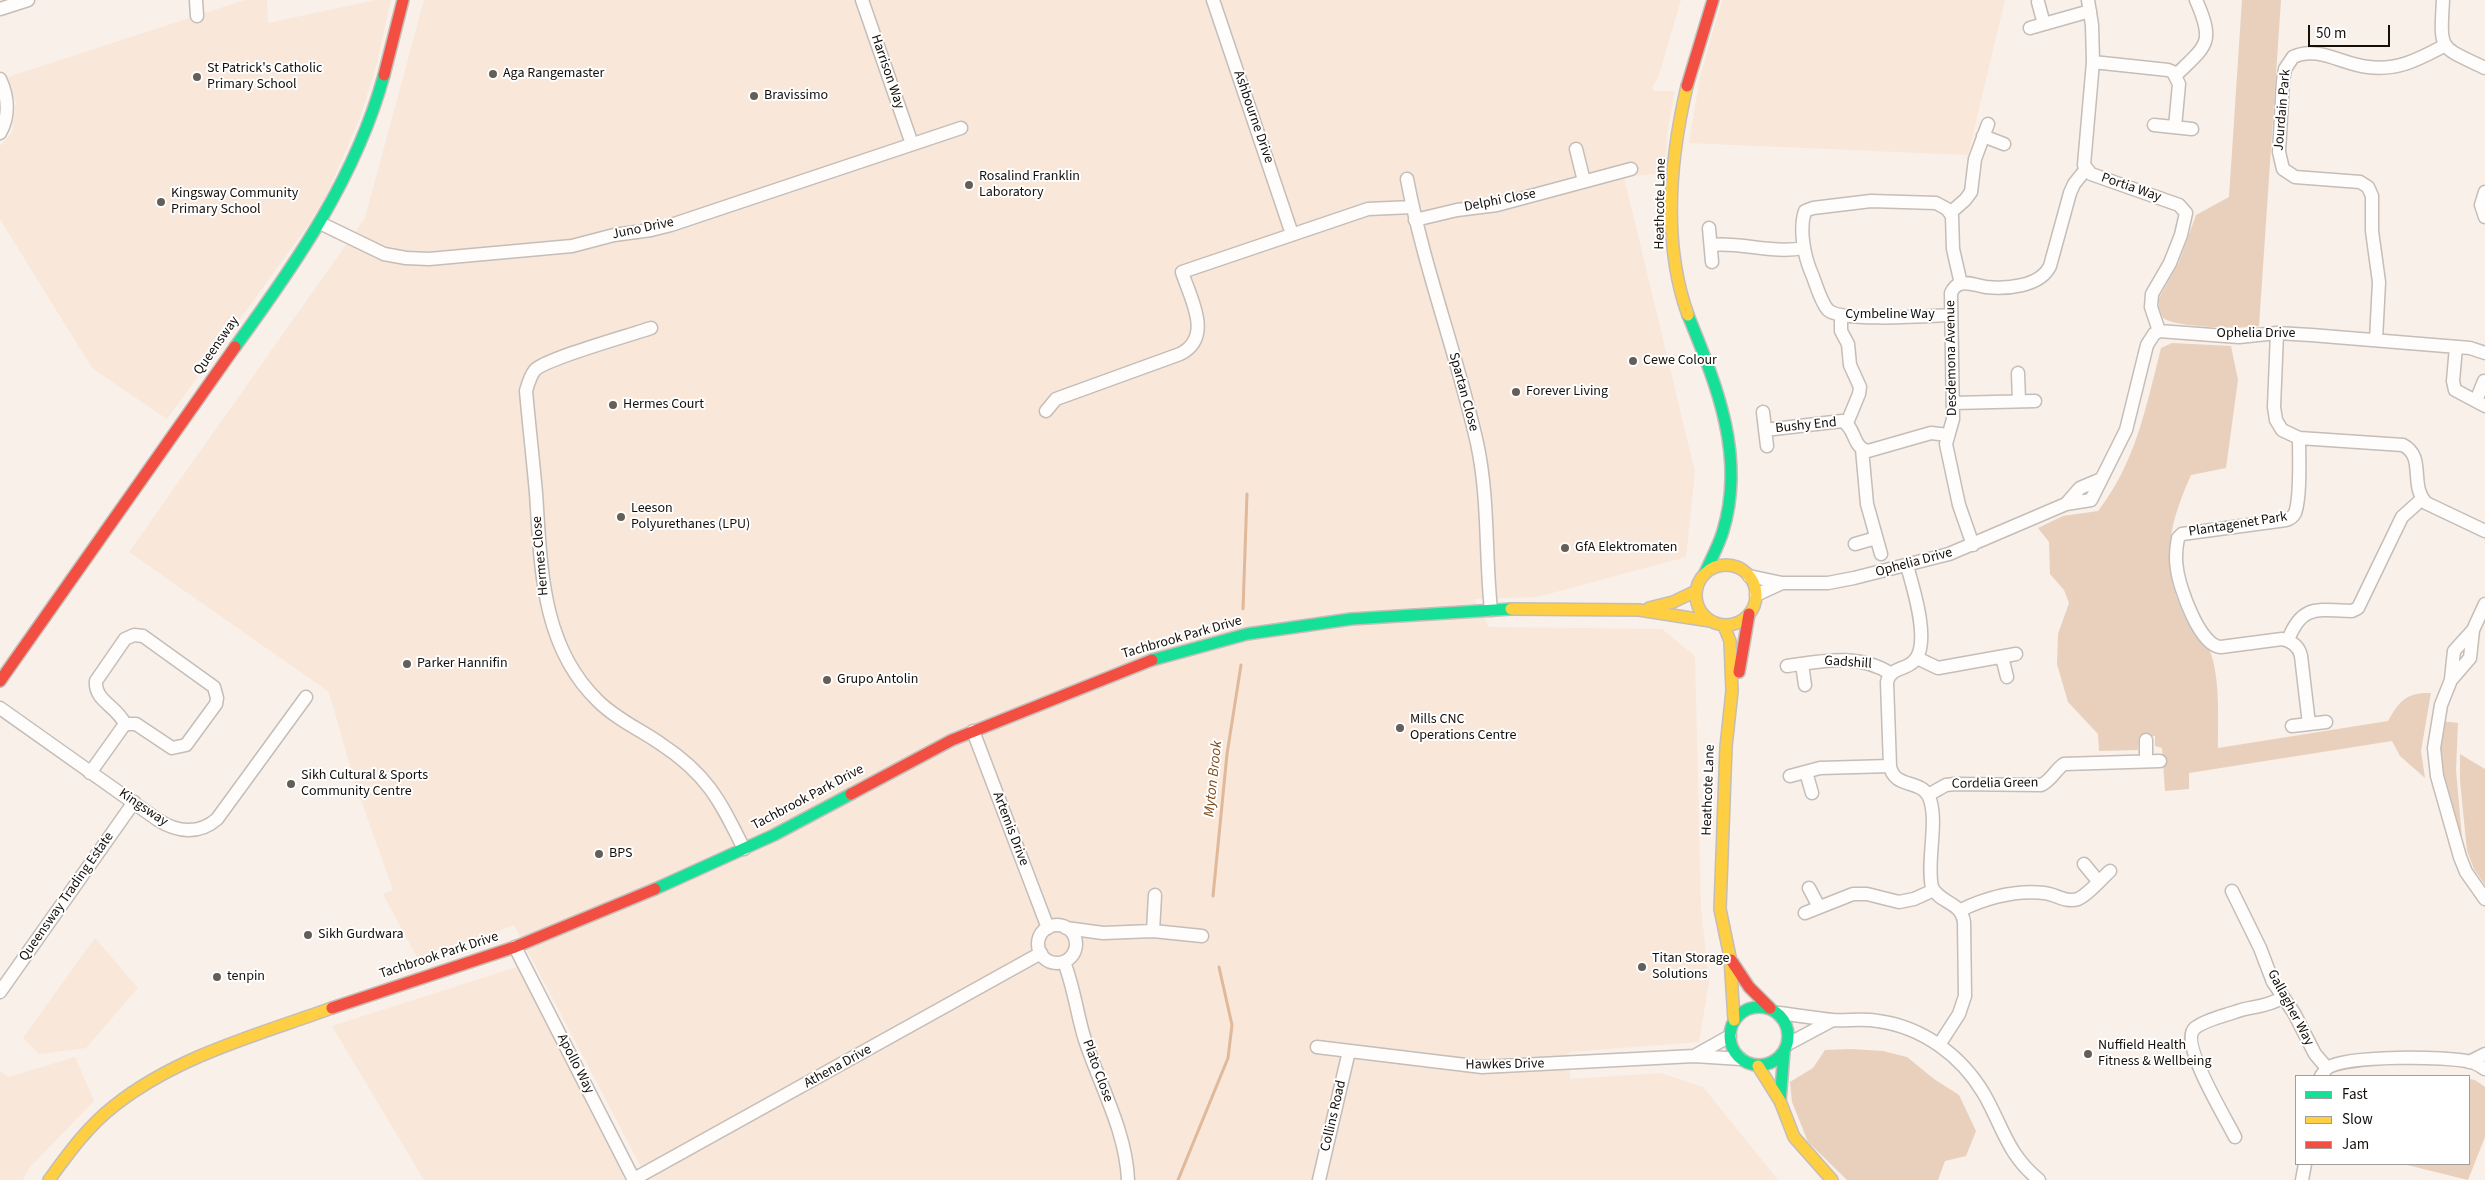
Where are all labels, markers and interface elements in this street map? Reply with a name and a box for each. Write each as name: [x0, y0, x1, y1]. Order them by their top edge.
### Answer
scale bar: [2310, 15, 2392, 47]
text: 50 m: [2316, 23, 2346, 44]
street label: Harrison Way: [866, 33, 908, 111]
place label: St Patrick's Catholic Primary School: [207, 61, 322, 94]
place label: Aga Rangemaster: [503, 66, 604, 82]
marker: Aga Rangemaster: [487, 68, 499, 80]
street label: Ashbourne Drive: [1229, 68, 1277, 166]
street label: Jourdain Park: [2271, 69, 2295, 151]
marker: St Patrick's Catholic Primary School: [191, 71, 203, 83]
place label: Bravissimo: [764, 88, 828, 104]
marker: Bravissimo: [748, 90, 760, 102]
street label: Heathcote Lane: [1652, 158, 1670, 250]
place label: Rosalind Franklin Laboratory: [979, 169, 1080, 202]
street label: Portia Way: [2099, 170, 2163, 206]
marker: Rosalind Franklin Laboratory: [963, 179, 975, 191]
place label: Kingsway Community Primary School: [171, 186, 298, 218]
street label: Delphi Close: [1463, 186, 1537, 216]
marker: Kingsway Community Primary School: [155, 196, 167, 208]
street label: Juno Drive: [611, 214, 675, 244]
street label: Desdemona Avenue: [1943, 300, 1961, 416]
street label: Cymbeline Way: [1845, 307, 1935, 323]
street label: Queensway: [191, 313, 243, 379]
street label: Ophelia Drive: [2217, 326, 2295, 342]
street label: Spartan Close: [1444, 351, 1482, 433]
place label: Cewe Colour: [1643, 353, 1717, 369]
marker: Cewe Colour: [1627, 355, 1639, 367]
place label: Forever Living: [1526, 384, 1608, 400]
marker: Forever Living: [1510, 386, 1522, 398]
place label: Hermes Court: [623, 397, 704, 413]
marker: Hermes Court: [607, 399, 619, 411]
street label: Bushy End: [1775, 414, 1837, 438]
place label: Leeson Polyurethanes (LPU): [631, 501, 750, 534]
street label: Plantagenet Park: [2187, 509, 2289, 541]
marker: Leeson Polyurethanes (LPU): [615, 511, 627, 523]
street label: Hermes Close: [529, 515, 553, 597]
place label: GfA Elektromaten: [1575, 540, 1677, 556]
marker: GfA Elektromaten: [1559, 542, 1571, 554]
street label: Ophelia Drive: [1874, 545, 1954, 581]
street label: Tachbrook Park Drive: [1120, 613, 1244, 663]
street label: Gadshill: [1824, 653, 1872, 673]
place label: Parker Hannifin: [417, 656, 508, 672]
marker: Parker Hannifin: [401, 658, 413, 670]
place label: Grupo Antolin: [837, 672, 918, 688]
marker: Grupo Antolin: [821, 674, 833, 686]
place label: Mills CNC Operations Centre: [1410, 712, 1516, 744]
marker: Mills CNC Operations Centre: [1394, 722, 1406, 734]
water label: Myton Brook: [1201, 740, 1227, 818]
street label: Heathcote Lane: [1699, 744, 1719, 836]
street label: Tachbrook Park Drive: [749, 761, 867, 835]
place label: Sikh Cultural & Sports Community Centre: [301, 768, 428, 800]
street label: Cordelia Green: [1951, 775, 2039, 793]
marker: Sikh Cultural & Sports Community Centre: [285, 778, 297, 790]
street label: Kingsway: [115, 785, 171, 831]
street label: Artemis Drive: [988, 790, 1032, 868]
street label: Queensway Trading Estate: [16, 829, 118, 965]
place label: BPS: [609, 846, 632, 862]
marker: BPS: [593, 848, 605, 860]
place label: Sikh Gurdwara: [318, 927, 404, 943]
marker: Sikh Gurdwara: [302, 929, 314, 941]
street label: Tachbrook Park Drive: [377, 929, 501, 983]
place label: Titan Storage Solutions: [1652, 951, 1730, 984]
marker: Titan Storage Solutions: [1636, 961, 1648, 973]
street label: Gallagher Way: [2263, 967, 2317, 1049]
place label: tenpin: [227, 969, 265, 985]
marker: tenpin: [211, 971, 223, 983]
street label: Apollo Way: [553, 1031, 597, 1097]
street label: Plato Close: [1078, 1037, 1116, 1105]
place label: Nuffield Health Fitness & Wellbeing: [2098, 1038, 2211, 1070]
street label: Athena Drive: [801, 1042, 875, 1092]
marker: Nuffield Health Fitness & Wellbeing: [2082, 1048, 2094, 1060]
street label: Hawkes Drive: [1465, 1056, 1545, 1074]
legend: [2295, 1075, 2470, 1165]
street label: Collins Road: [1318, 1079, 1350, 1153]
text: Fast: [2342, 1084, 2368, 1105]
text: Slow: [2342, 1109, 2373, 1130]
text: Jam: [2342, 1134, 2369, 1155]

